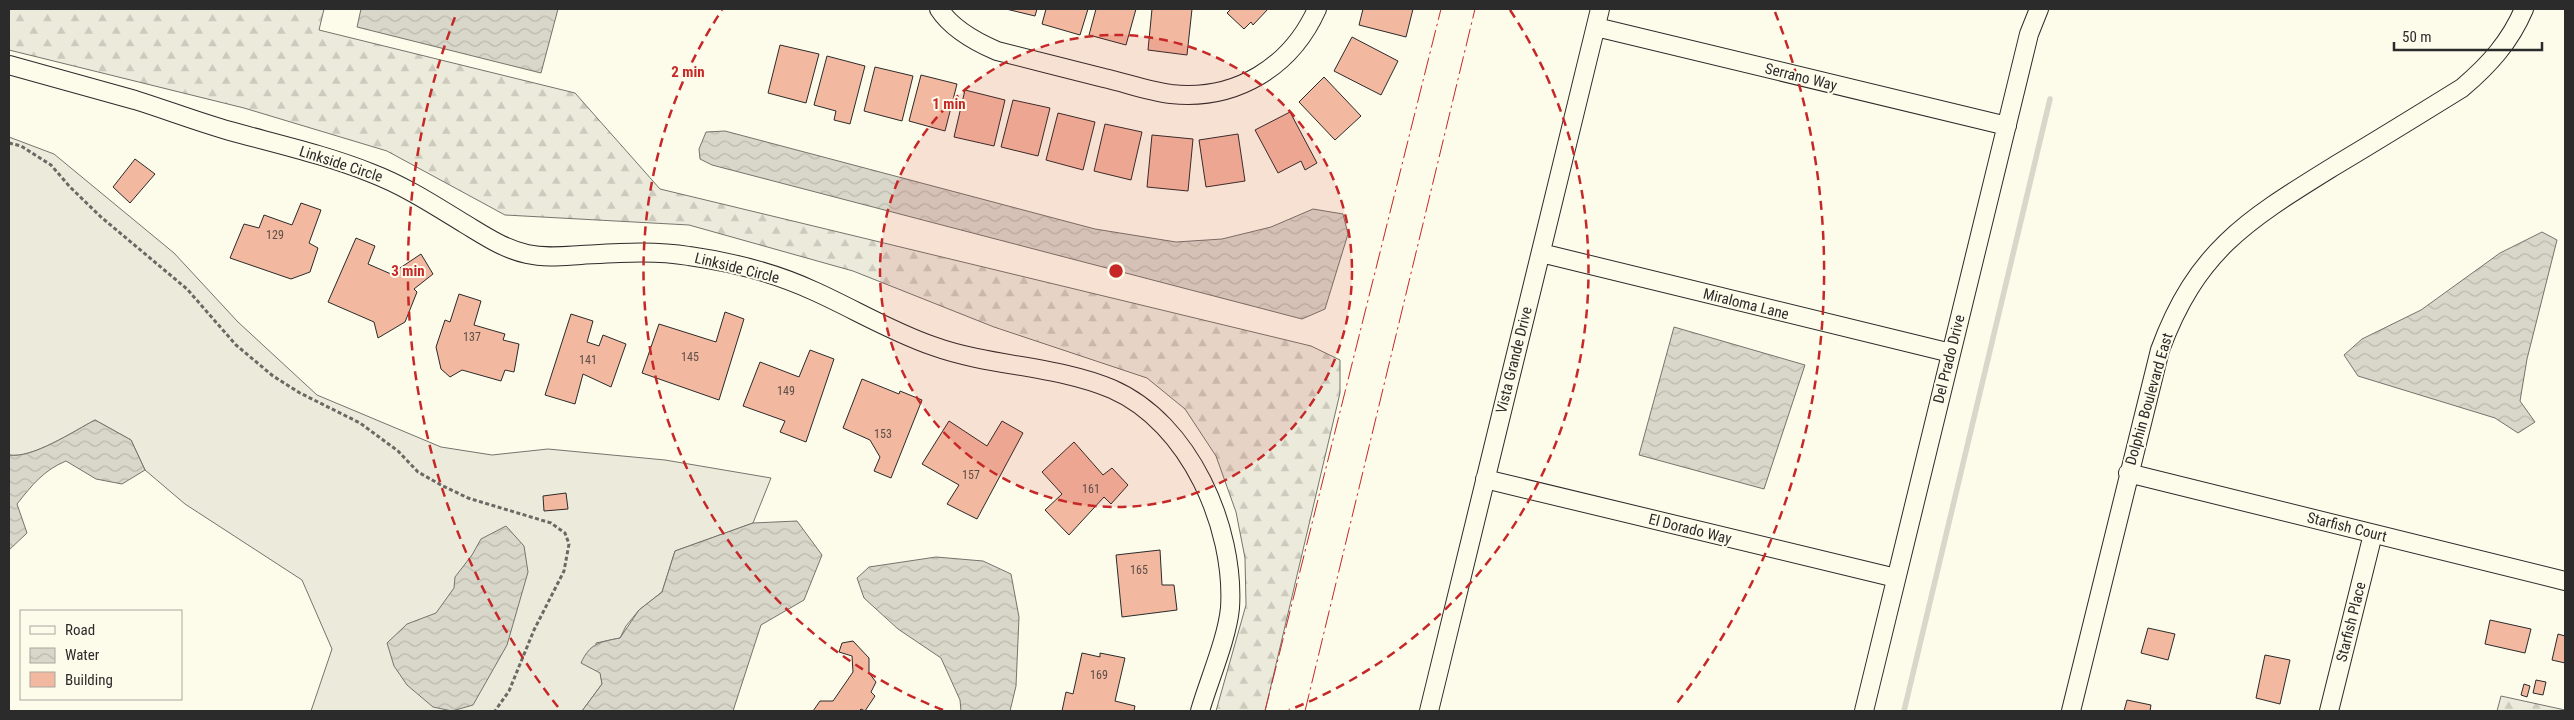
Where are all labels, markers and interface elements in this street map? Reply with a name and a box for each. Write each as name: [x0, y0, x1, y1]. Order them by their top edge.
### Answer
scale bar: [2394, 20, 2542, 52]
text: 50 m: [2402, 28, 2432, 46]
street label: Serrano Way: [1763, 59, 1839, 95]
text: 2 min: [671, 63, 705, 81]
text: 1 min: [932, 95, 966, 113]
street label: Linkside Circle: [297, 142, 385, 186]
house number: 129: [266, 228, 284, 242]
street label: Linkside Circle: [693, 249, 781, 287]
text: 3 min: [391, 262, 425, 280]
centre of rings: [1107, 262, 1125, 280]
street label: Miraloma Lane: [1701, 285, 1791, 323]
street label: Vista Grande Drive: [1492, 305, 1536, 415]
street label: Del Prado Drive: [1929, 313, 1969, 405]
house number: 137: [463, 330, 481, 344]
street label: Dolphin Boulevard East: [2122, 331, 2176, 467]
house number: 145: [681, 350, 699, 364]
house number: 141: [579, 353, 597, 367]
house number: 149: [777, 384, 795, 398]
house number: 153: [874, 427, 892, 441]
house number: 157: [962, 468, 980, 482]
house number: 161: [1082, 482, 1100, 496]
street label: Starfish Court: [2305, 508, 2389, 546]
street label: El Dorado Way: [1647, 510, 1733, 548]
house number: 165: [1130, 563, 1148, 577]
street label: Starfish Place: [2332, 580, 2370, 664]
legend: [20, 610, 182, 700]
text: Road: [65, 621, 95, 639]
text: Water: [65, 646, 100, 664]
house number: 169: [1090, 668, 1108, 682]
text: Building: [65, 671, 113, 689]

